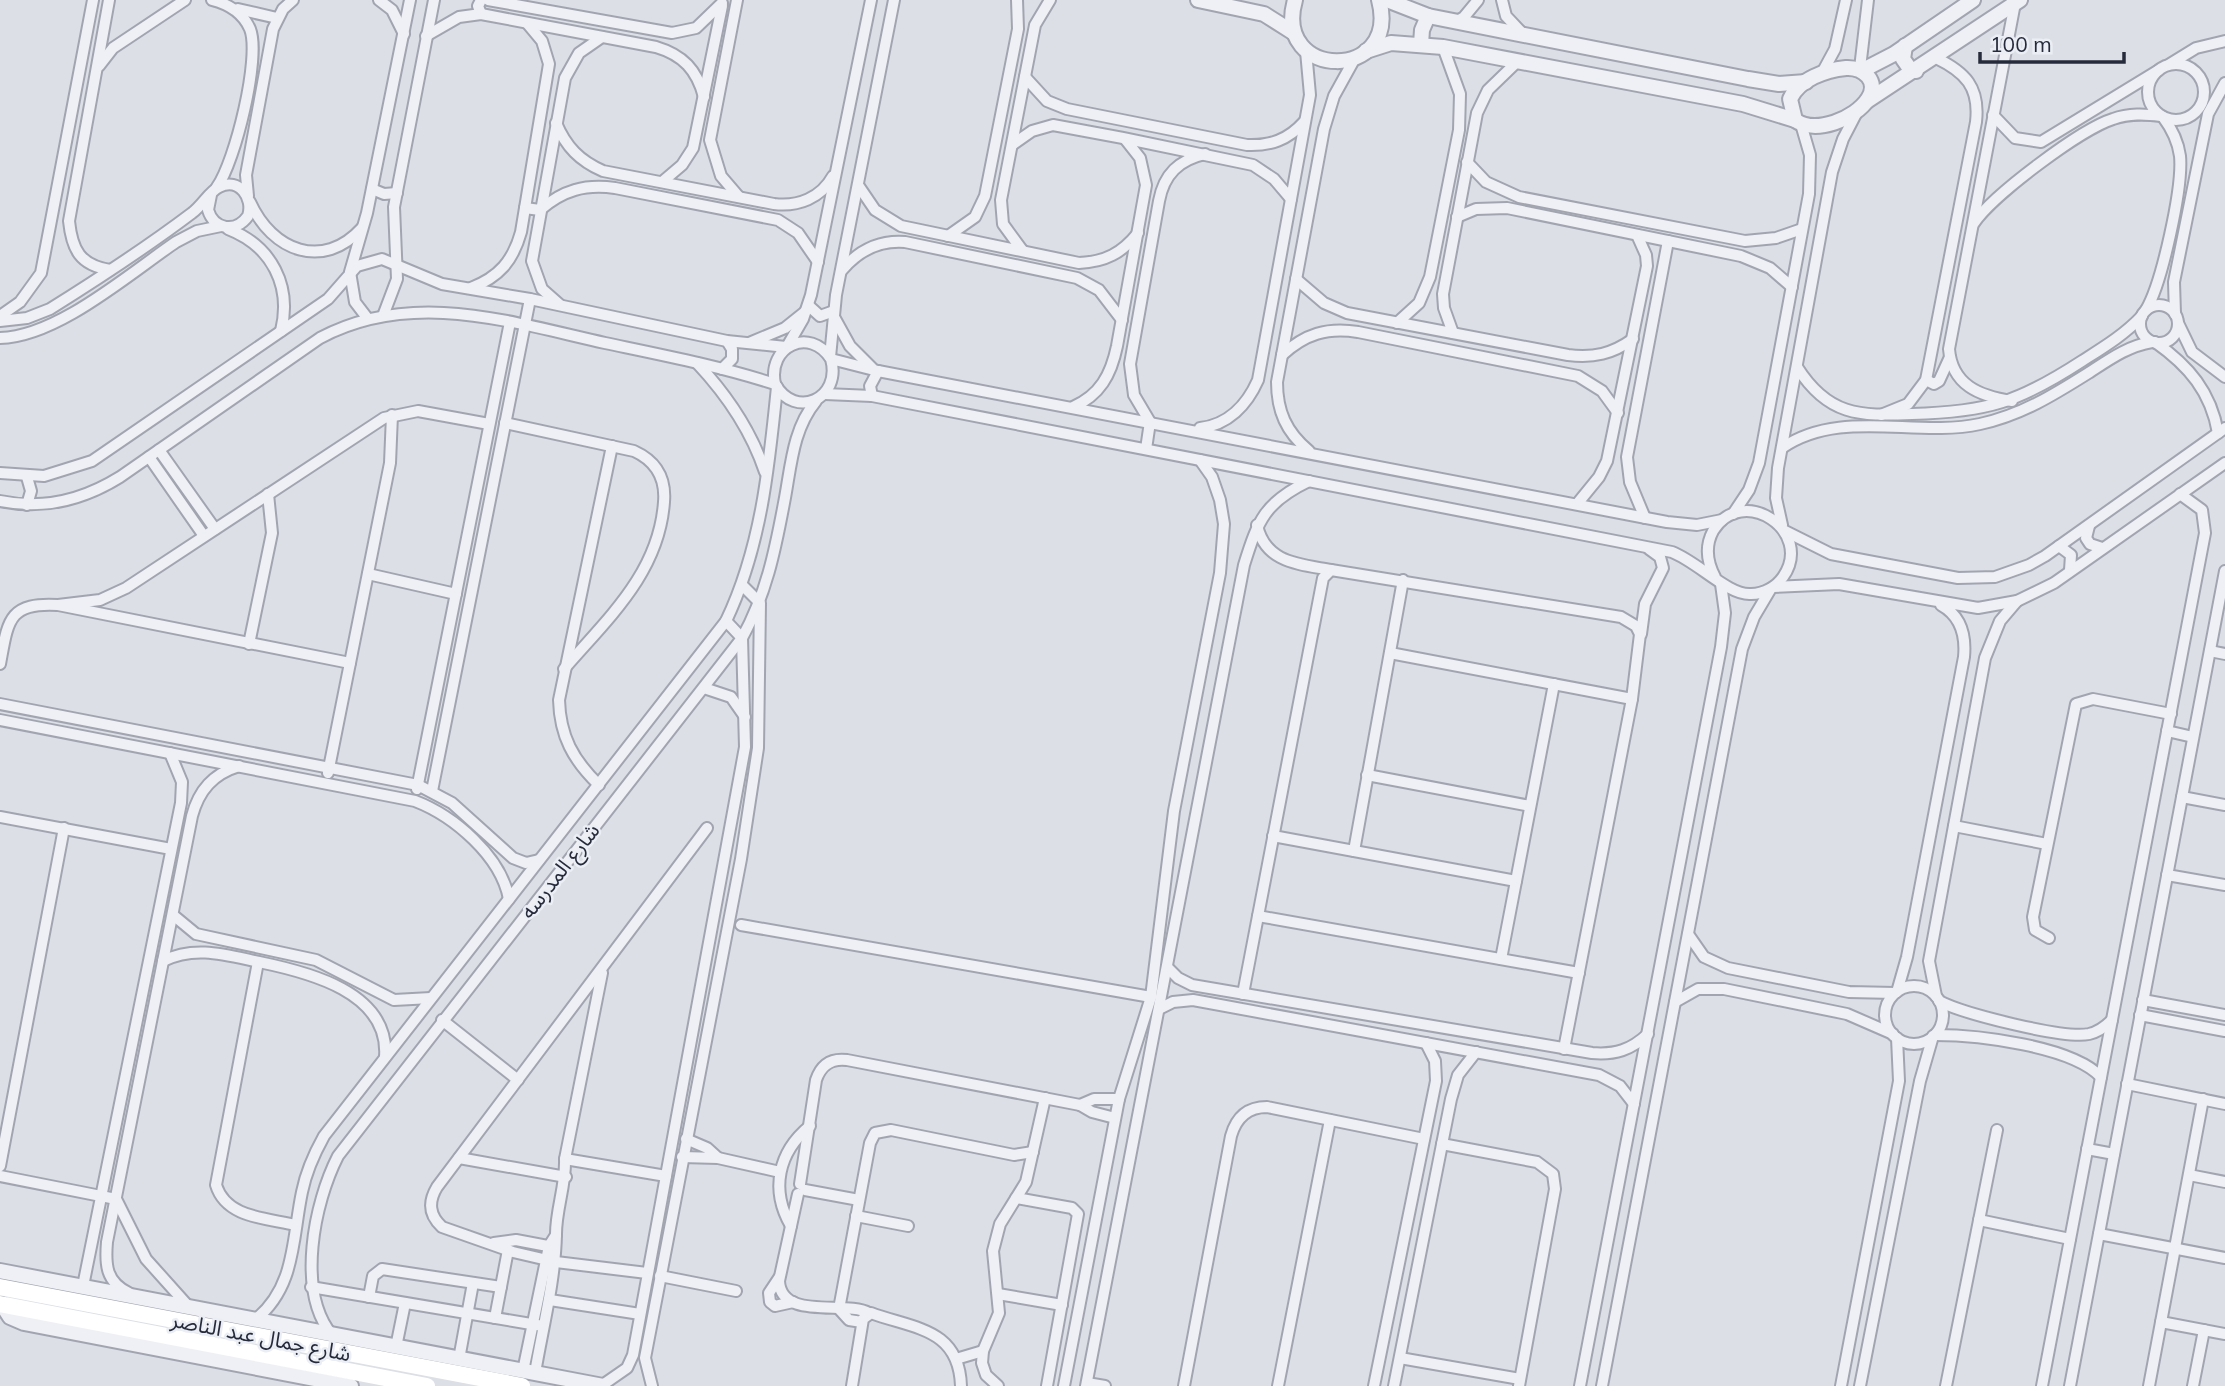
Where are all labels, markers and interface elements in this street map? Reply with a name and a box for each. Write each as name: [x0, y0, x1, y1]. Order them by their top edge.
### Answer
scale bar: [1980, 21, 2124, 65]
text: 100 m: [1990, 31, 2052, 57]
street label: شارع المدرسه: [514, 817, 607, 925]
street label: شارع جمال عبد الناصر: [168, 1306, 353, 1369]

